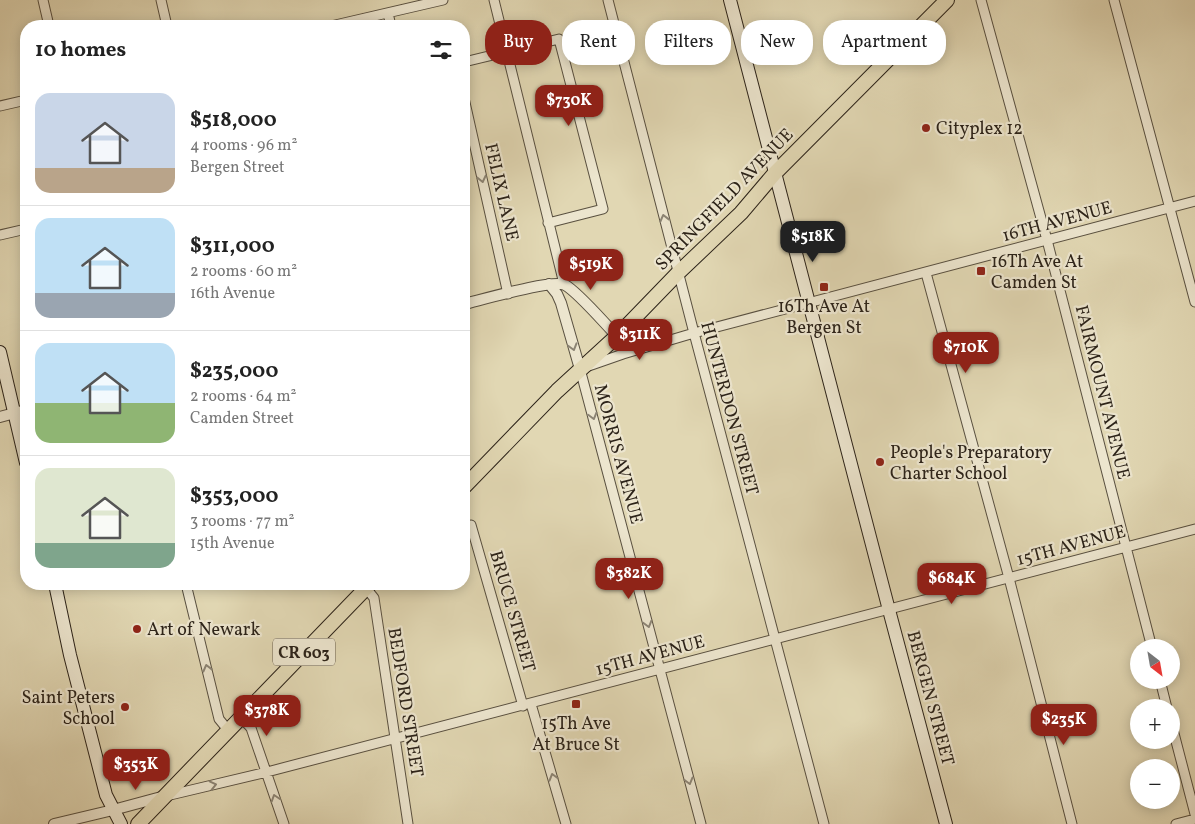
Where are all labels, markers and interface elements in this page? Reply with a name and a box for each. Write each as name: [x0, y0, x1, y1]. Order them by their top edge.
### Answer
chip: Buy: [485, 20, 552, 65]
chip: Rent: [562, 20, 635, 65]
chip: Filters: [645, 20, 731, 65]
chip: New: [741, 20, 813, 65]
chip: Apartment: [823, 20, 946, 65]
text: 10 homes: [35, 36, 126, 65]
icon: filters: [427, 36, 455, 64]
pin: $730K: [534, 84, 604, 127]
text: $730K: [546, 90, 592, 112]
text: $518,000: [190, 106, 277, 135]
icon: home: [75, 113, 135, 173]
place label: Cityplex 12: [936, 117, 1023, 142]
marker: Cityplex 12: [920, 122, 932, 134]
street label: SPRINGFIELD AVENUE: [650, 123, 800, 277]
text: 4 rooms · 96 m²: [190, 135, 297, 157]
street label: FELIX LANE: [477, 141, 524, 244]
text: Bergen Street: [190, 157, 285, 179]
one-way arrow: [476, 175, 487, 184]
street label: 16TH AVENUE: [1000, 196, 1115, 249]
one-way arrow: [659, 214, 670, 223]
pin: $518K: [778, 220, 848, 263]
text: $518K: [791, 226, 835, 248]
text: $311,000: [190, 232, 275, 261]
icon: home: [75, 238, 135, 298]
pin: $519K: [556, 248, 626, 291]
place label: 16Th Ave At Camden St: [991, 250, 1083, 296]
text: $519K: [569, 254, 613, 276]
text: 2 rooms · 60 m²: [190, 261, 297, 283]
marker: 16Th Ave At Camden St: [975, 265, 987, 277]
marker: 16Th Ave At Bergen St: [818, 281, 830, 293]
text: 16th Avenue: [190, 283, 275, 305]
place label: 16Th Ave At Bergen St: [778, 295, 870, 341]
street label: FAIRMOUNT AVENUE: [1068, 303, 1135, 482]
pin: $311K: [605, 318, 675, 361]
street label: HUNTERDON STREET: [693, 319, 764, 498]
text: $311K: [619, 324, 661, 346]
pin: $710K: [931, 332, 1001, 374]
text: $710K: [944, 337, 988, 359]
one-way arrow: [568, 342, 578, 350]
text: $235,000: [190, 357, 278, 386]
icon: home: [75, 363, 135, 423]
street label: MORRIS AVENUE: [587, 382, 648, 527]
text: 2 rooms · 64 m²: [190, 386, 297, 408]
text: Camden Street: [190, 408, 294, 430]
one-way arrow: [587, 412, 597, 420]
place label: People's Preparatory Charter School: [890, 441, 1052, 487]
marker: People's Preparatory Charter School: [874, 456, 886, 468]
text: $353,000: [190, 482, 279, 511]
icon: home: [75, 488, 135, 548]
text: 3 rooms · 77 m²: [190, 511, 294, 533]
street label: 15TH AVENUE: [1014, 520, 1129, 573]
text: 15th Avenue: [190, 533, 275, 555]
street label: BRUCE STREET: [482, 548, 541, 676]
pin: $382K: [594, 558, 664, 600]
pin: $684K: [917, 562, 987, 605]
text: $382K: [606, 563, 652, 585]
text: $684K: [928, 568, 976, 590]
place label: Art of Newark: [147, 618, 260, 643]
one-way arrow: [642, 620, 652, 628]
marker: Art of Newark: [131, 623, 143, 635]
street label: BEDFORD STREET: [380, 626, 429, 779]
street label: BERGEN STREET: [900, 628, 960, 769]
street label: 15TH AVENUE: [593, 630, 708, 683]
road number: CR 603: [273, 638, 335, 666]
north arrow: [1130, 639, 1180, 689]
map controls: [1130, 639, 1180, 809]
one-way arrow: [202, 664, 213, 673]
place label: Saint Peters School: [21, 686, 115, 732]
pin: $378K: [232, 694, 302, 737]
marker: 15Th Ave At Bruce St: [570, 698, 582, 710]
button: +: [1130, 699, 1180, 749]
text: $378K: [245, 700, 289, 722]
marker: Saint Peters School: [119, 701, 131, 713]
pin: $235K: [1029, 704, 1099, 746]
text: $235K: [1042, 709, 1086, 731]
place label: 15Th Ave At Bruce St: [532, 712, 620, 758]
pin: $353K: [101, 748, 171, 791]
text: $353K: [114, 754, 158, 776]
button: −: [1130, 759, 1180, 809]
one-way arrow: [548, 774, 558, 782]
one-way arrow: [683, 777, 694, 786]
one-way arrow: [209, 780, 218, 791]
one-way arrow: [271, 794, 281, 803]

